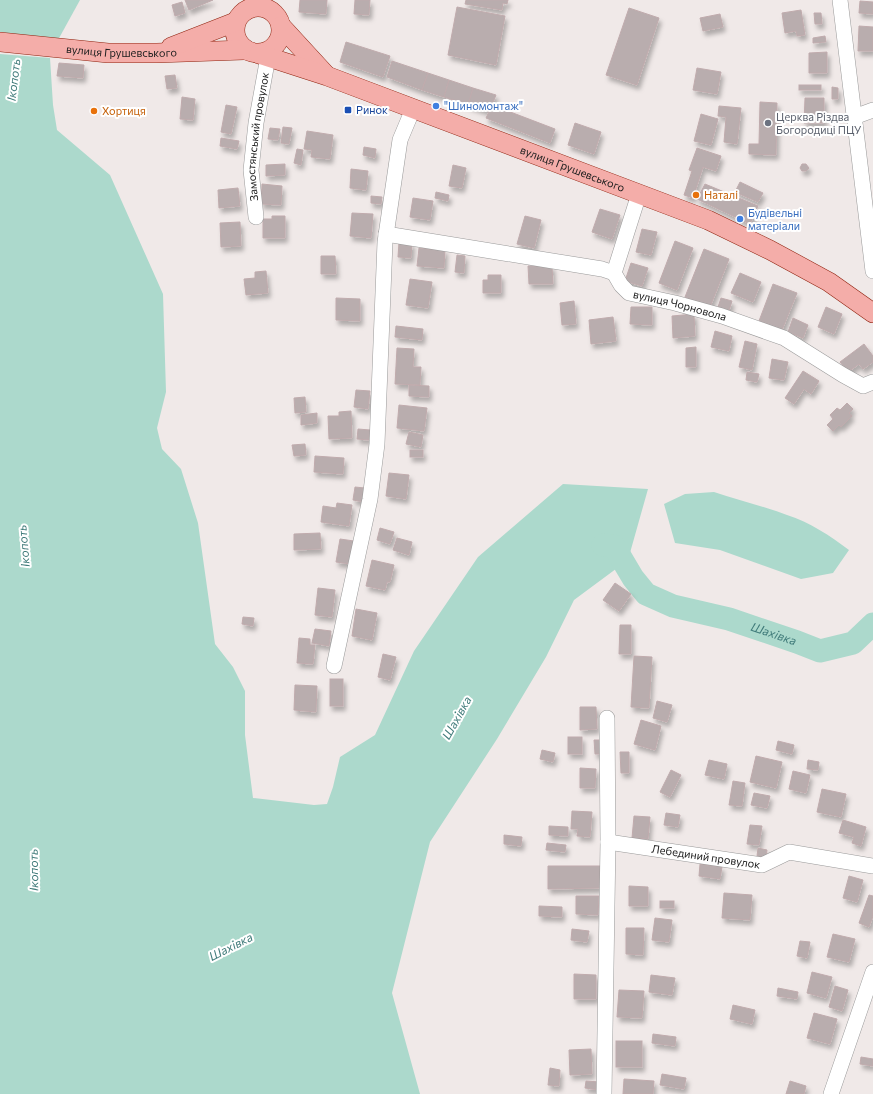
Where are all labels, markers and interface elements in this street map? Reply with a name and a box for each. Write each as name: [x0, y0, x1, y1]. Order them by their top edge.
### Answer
street label: вулиця Грушевського: [66, 42, 177, 59]
water label: Ікопоть: [3, 58, 23, 102]
street label: Замостянський провулок: [244, 71, 271, 202]
place label: "Шиномонтаж": [444, 99, 523, 112]
marker: "Шиномонтаж": [431, 101, 441, 111]
place label: Ринок: [356, 103, 388, 116]
place label: Хортиця: [102, 104, 146, 117]
marker: Ринок: [343, 105, 353, 115]
marker: Хортиця: [89, 106, 99, 116]
place label: Церква Різдва Богородиці ПЦУ: [776, 110, 862, 136]
marker: Церква Різдва Богородиці ПЦУ: [763, 118, 773, 128]
street label: вулиця Грушевського: [519, 143, 627, 194]
place label: Наталі: [704, 188, 738, 201]
marker: Наталі: [691, 190, 701, 200]
place label: Будівельні матеріали: [748, 206, 802, 232]
marker: Будівельні матеріали: [735, 214, 745, 224]
street label: вулиця Чорновола: [632, 287, 728, 323]
water label: Ікопоть: [14, 524, 32, 568]
water label: Шахівка: [749, 619, 799, 647]
water label: Шахівка: [439, 693, 474, 742]
street label: Лебединий провулок: [651, 842, 761, 871]
water label: Ікопоть: [26, 849, 40, 891]
water label: Шахівка: [206, 929, 255, 963]

